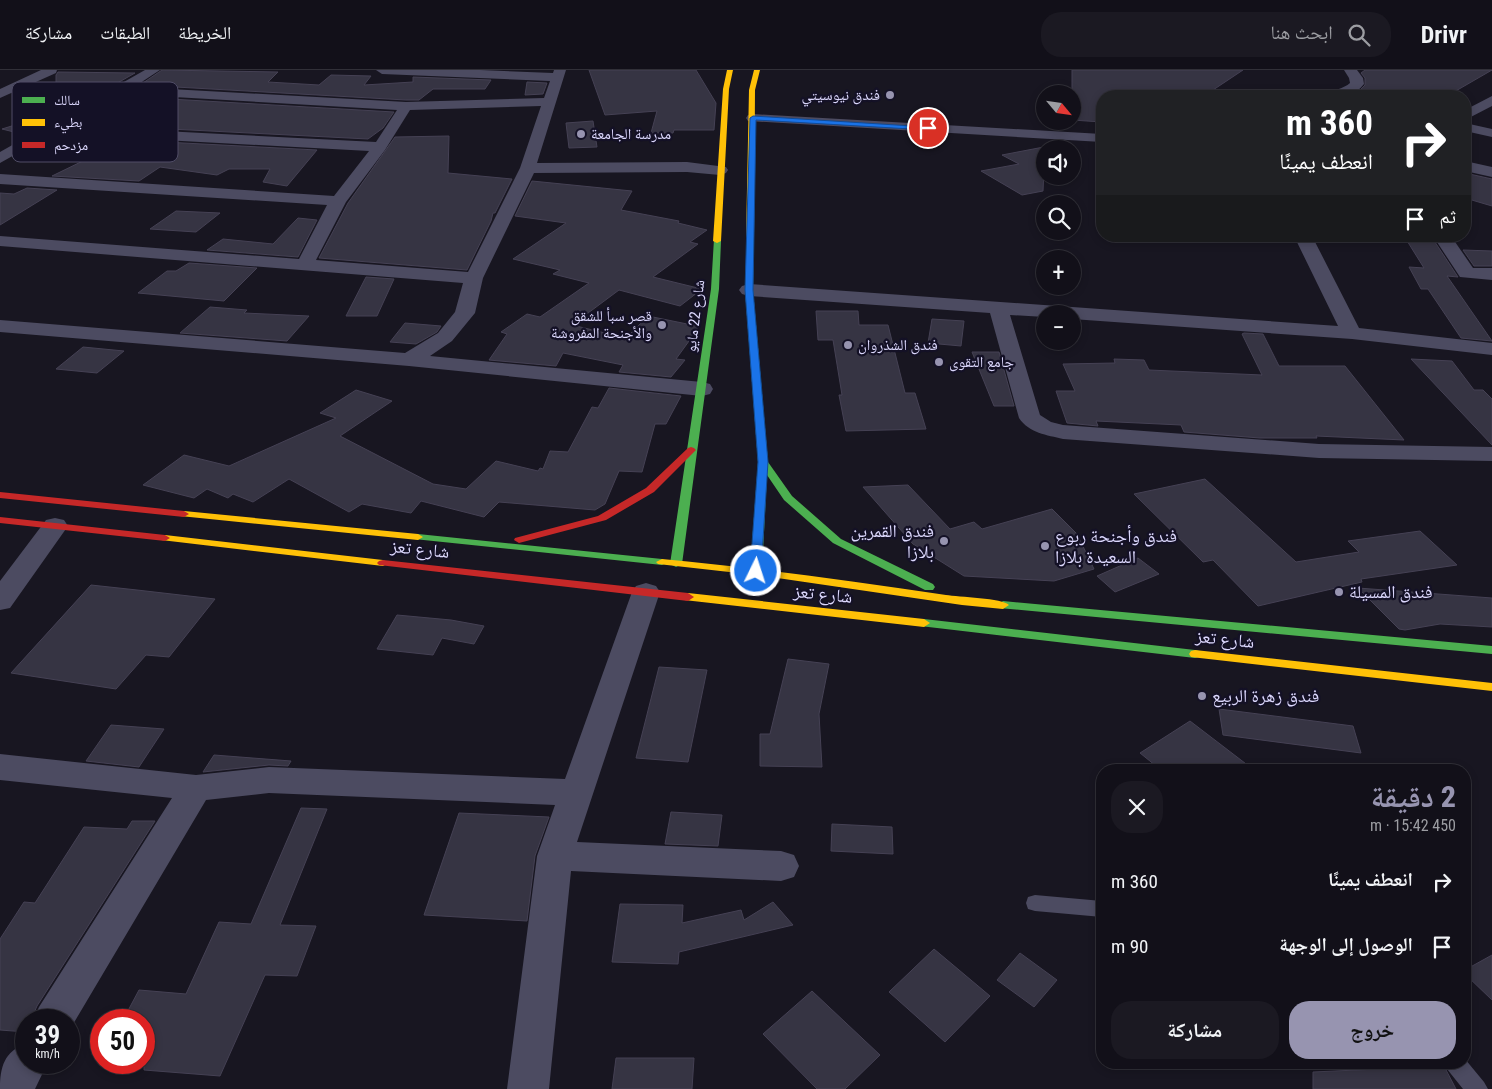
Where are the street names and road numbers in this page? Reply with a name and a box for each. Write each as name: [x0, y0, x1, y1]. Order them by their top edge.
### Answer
street label: شارع 22 مايو: [682, 279, 709, 353]
street label: شارع تعز: [388, 535, 451, 563]
street label: شارع تعز: [791, 580, 854, 608]
street label: شارع تعز: [1193, 625, 1256, 653]

